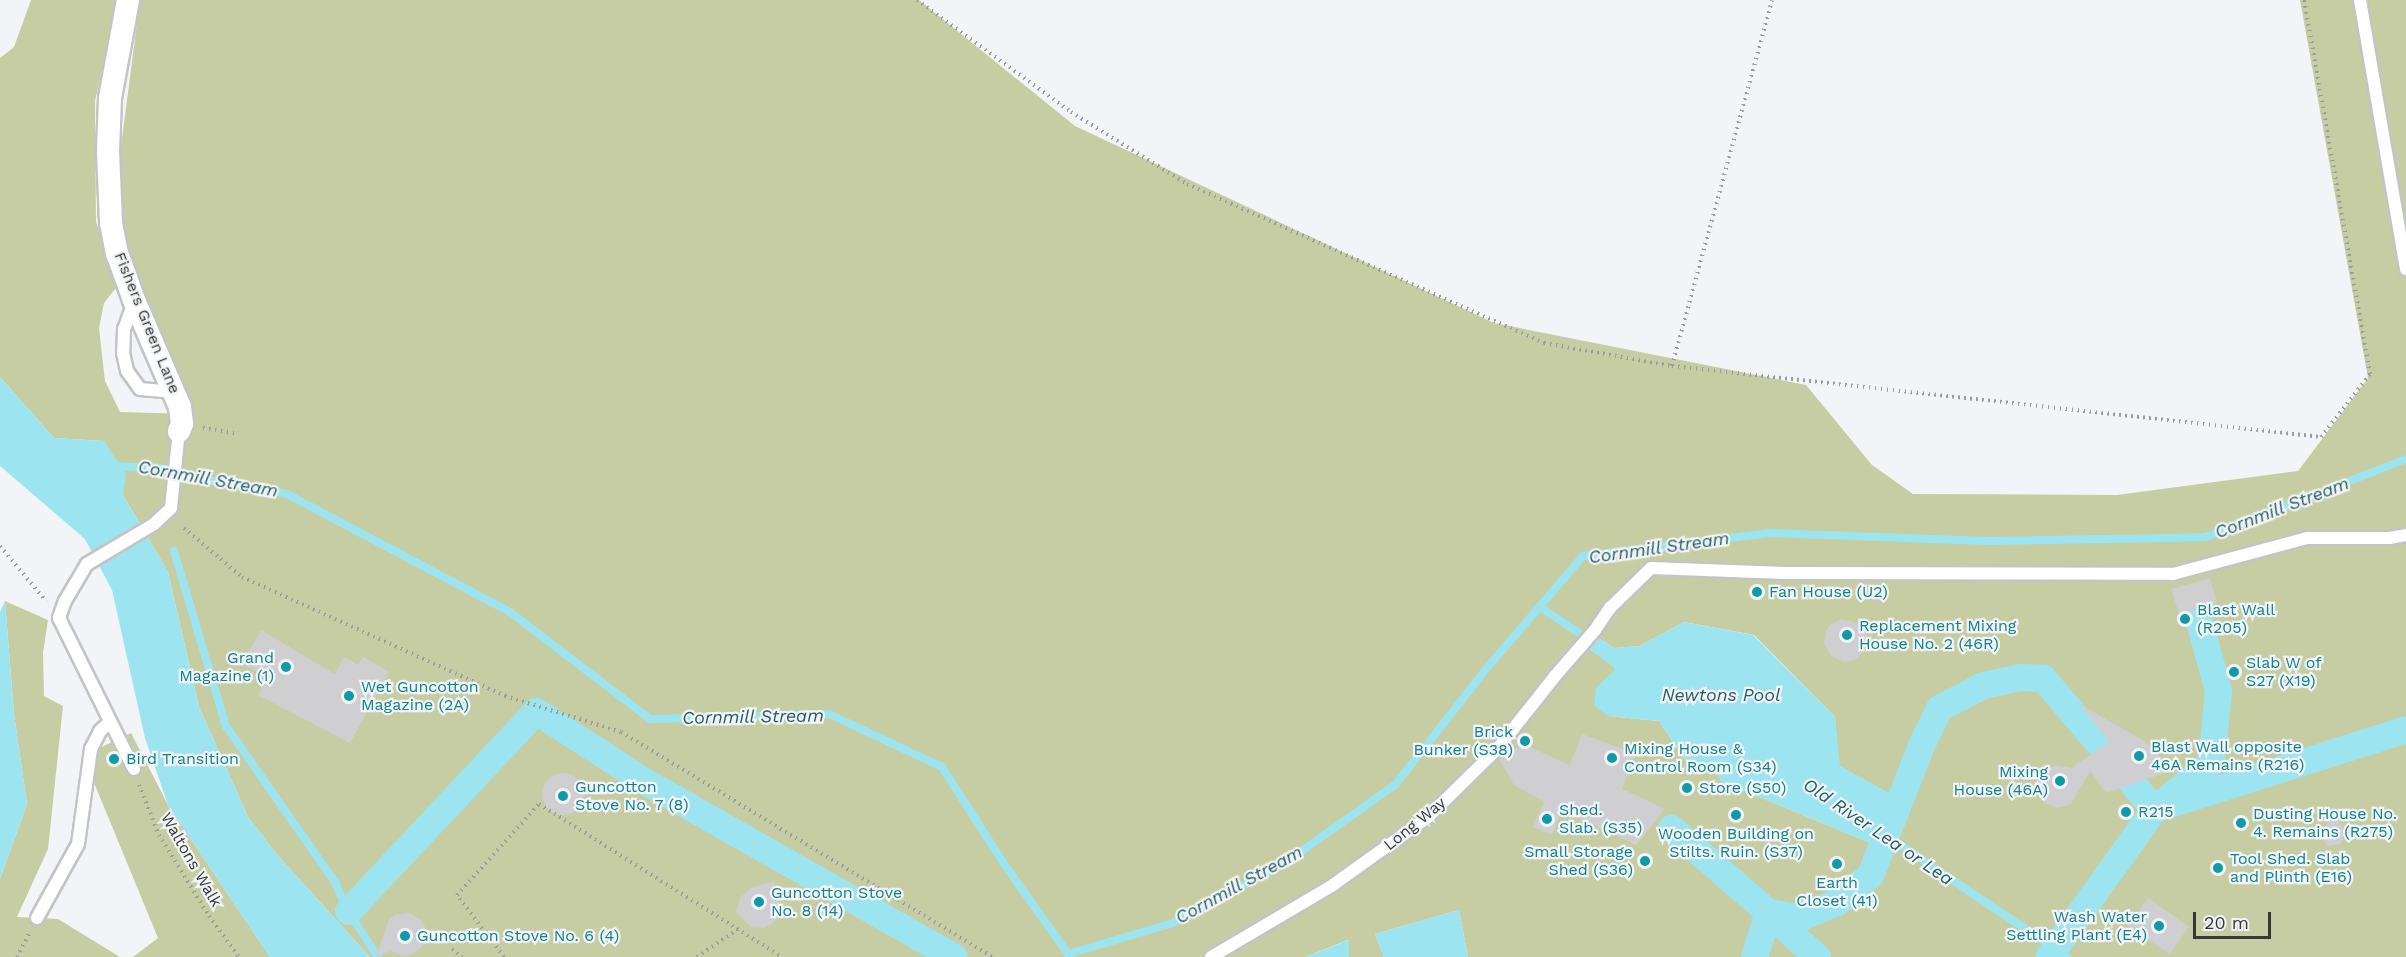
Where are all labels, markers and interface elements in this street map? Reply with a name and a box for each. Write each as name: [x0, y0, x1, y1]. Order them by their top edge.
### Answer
street label: Fishers Green Lane: [110, 249, 184, 397]
water label: Cornmill Stream: [136, 456, 280, 502]
water label: Cornmill Stream: [2212, 472, 2352, 544]
water label: Cornmill Stream: [1587, 527, 1731, 569]
place label: Fan House (U2): [1769, 582, 1888, 602]
marker: Fan House (U2): [1750, 585, 1764, 599]
place label: Blast Wall (R205): [2197, 600, 2276, 638]
marker: Blast Wall (R205): [2178, 612, 2192, 626]
place label: Replacement Mixing House No. 2 (46R): [1859, 616, 2016, 654]
marker: Replacement Mixing House No. 2 (46R): [1840, 628, 1854, 642]
place label: Grand Magazine (1): [179, 648, 274, 686]
place label: Slab W of S27 (X19): [2246, 653, 2322, 691]
marker: Grand Magazine (1): [279, 660, 293, 674]
marker: Slab W of S27 (X19): [2227, 665, 2241, 679]
place label: Wet Guncotton Magazine (2A): [361, 677, 479, 715]
water label: Newtons Pool: [1662, 684, 1780, 706]
marker: Wet Guncotton Magazine (2A): [342, 689, 356, 703]
water label: Cornmill Stream: [682, 705, 824, 729]
place label: Brick Bunker (S38): [1413, 722, 1513, 760]
marker: Brick Bunker (S38): [1518, 734, 1532, 748]
place label: Blast Wall opposite 46A Remains (R216): [2151, 737, 2305, 775]
place label: Mixing House & Control Room (S34): [1624, 739, 1777, 777]
place label: Bird Transition: [126, 749, 239, 769]
marker: Blast Wall opposite 46A Remains (R216): [2132, 749, 2146, 763]
marker: Mixing House & Control Room (S34): [1605, 751, 1619, 765]
marker: Bird Transition: [107, 752, 121, 766]
place label: Mixing House (46A): [1954, 762, 2048, 800]
water label: Old River Lea or Lea: [1799, 774, 1957, 890]
marker: Mixing House (46A): [2053, 774, 2067, 788]
place label: Guncotton Stove No. 7 (8): [575, 777, 690, 815]
place label: Store (S50): [1699, 778, 1786, 798]
marker: Store (S50): [1680, 781, 1694, 795]
marker: Guncotton Stove No. 7 (8): [556, 789, 570, 803]
street label: Long Way: [1380, 793, 1450, 855]
place label: Shed. Slab. (S35): [1559, 800, 1642, 838]
place label: R215: [2138, 802, 2174, 822]
place label: Dusting House No. 4. Remains (R275): [2253, 804, 2397, 842]
marker: R215: [2119, 805, 2133, 819]
marker: Wooden Building on Stilts. Ruin. (S37): [1729, 808, 1743, 822]
street label: Waltons Walk: [156, 809, 226, 911]
marker: Shed. Slab. (S35): [1540, 812, 1554, 826]
marker: Dusting House No. 4. Remains (R275): [2234, 816, 2248, 830]
place label: Wooden Building on Stilts. Ruin. (S37): [1658, 824, 1814, 862]
water label: Cornmill Stream: [1171, 841, 1307, 929]
place label: Small Storage Shed (S36): [1524, 842, 1633, 880]
place label: Tool Shed. Slab and Plinth (E16): [2230, 849, 2352, 887]
marker: Small Storage Shed (S36): [1638, 854, 1652, 868]
marker: Earth Closet (41): [1830, 857, 1844, 871]
marker: Tool Shed. Slab and Plinth (E16): [2211, 861, 2225, 875]
place label: Earth Closet (41): [1796, 873, 1878, 911]
place label: Guncotton Stove No. 8 (14): [771, 883, 902, 921]
marker: Guncotton Stove No. 8 (14): [752, 895, 766, 909]
scale bar: [2196, 900, 2274, 938]
place label: Wash Water Settling Plant (E4): [2006, 907, 2147, 945]
text: 20 m: [2204, 912, 2249, 933]
marker: Wash Water Settling Plant (E4): [2152, 919, 2166, 933]
place label: Guncotton Stove No. 6 (4): [417, 926, 619, 946]
marker: Guncotton Stove No. 6 (4): [398, 929, 412, 943]

